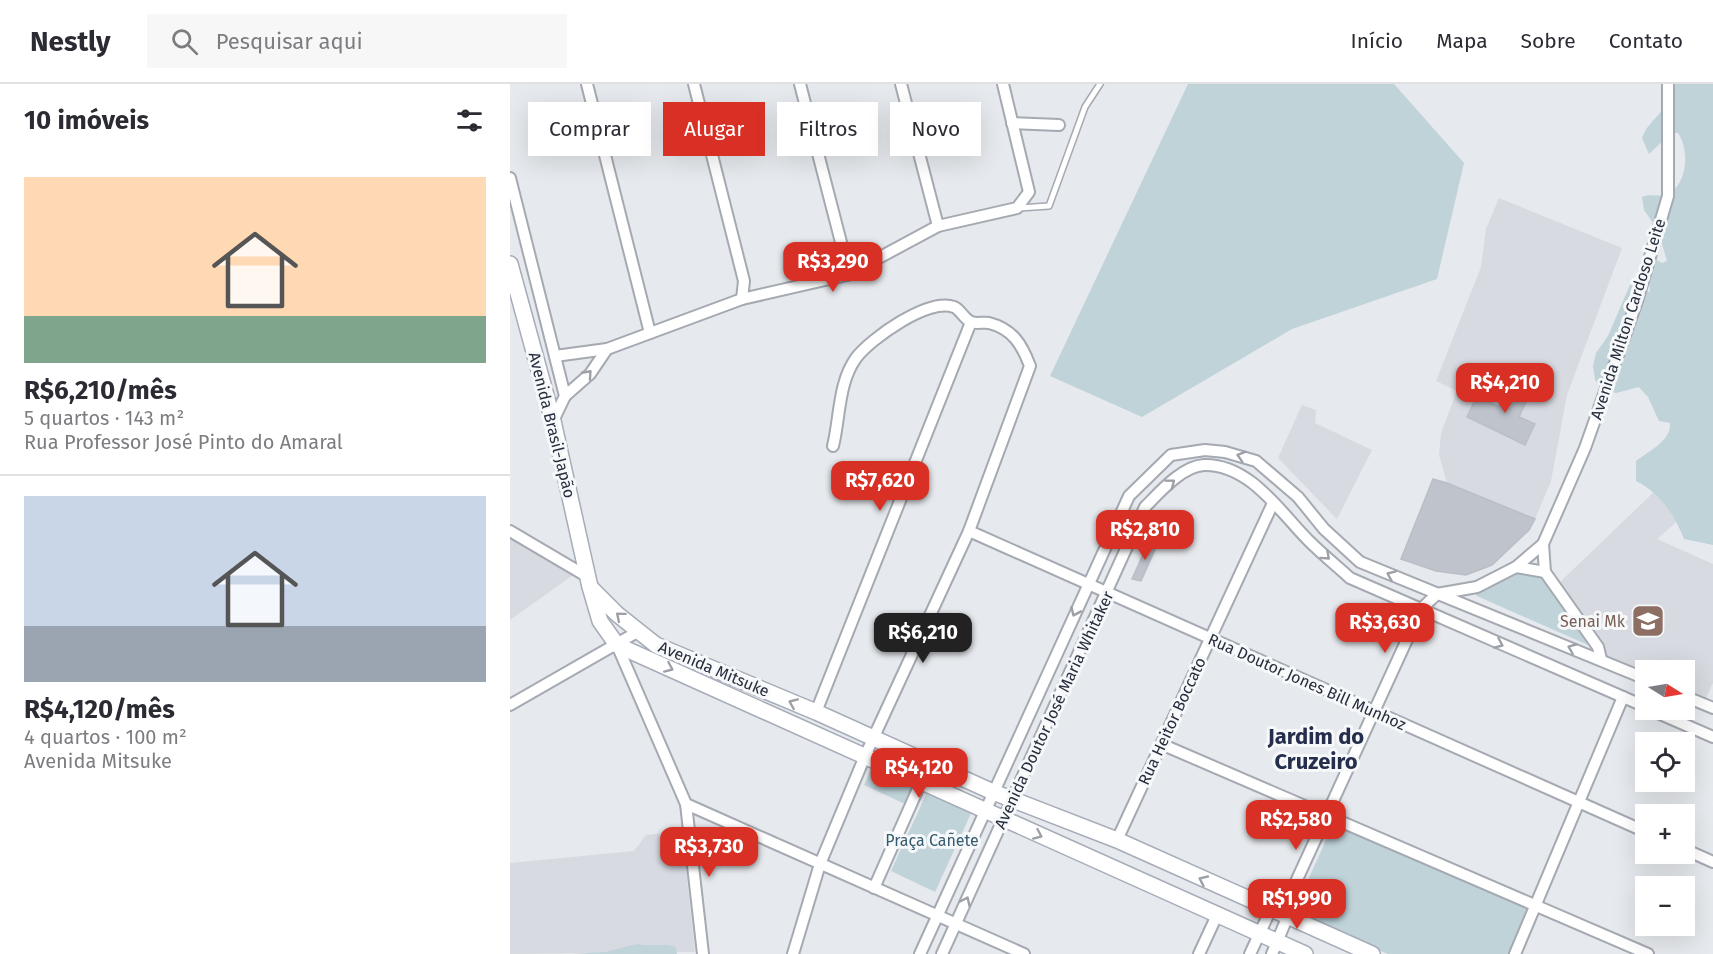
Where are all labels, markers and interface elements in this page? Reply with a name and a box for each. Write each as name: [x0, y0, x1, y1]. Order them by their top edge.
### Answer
search box: [147, 14, 567, 68]
text: Nestly: [30, 25, 111, 58]
icon: search: [168, 25, 201, 58]
text: Pesquisar aqui: [216, 28, 363, 55]
text: Início: [1350, 28, 1403, 54]
text: Mapa: [1436, 28, 1488, 54]
text: Sobre: [1521, 28, 1576, 54]
text: Contato: [1609, 28, 1683, 54]
chip: Comprar: [528, 102, 651, 156]
chip: Alugar: [663, 102, 765, 156]
chip: Filtros: [777, 102, 878, 156]
chip: Novo: [890, 102, 981, 156]
icon: filters: [453, 104, 486, 137]
text: 10 imóveis: [24, 105, 149, 136]
icon: home: [201, 216, 309, 324]
street label: Avenida Milton Cardoso Leite: [1586, 216, 1670, 422]
pin: R$3,290: [778, 242, 888, 293]
text: R$3,290: [797, 249, 869, 273]
street label: Avenida Brasil-Japão: [525, 350, 579, 500]
pin: R$4,210: [1450, 363, 1560, 414]
one-way arrow: [581, 370, 592, 381]
text: R$4,210: [1470, 370, 1540, 394]
text: R$6,210/mês: [24, 375, 177, 406]
text: 5 quartos · 143 m²: [24, 406, 184, 430]
text: Rua Professor José Pinto do Amaral: [24, 430, 343, 454]
one-way arrow: [1236, 451, 1247, 463]
pin: R$7,620: [825, 461, 935, 512]
text: R$7,620: [845, 468, 915, 492]
one-way arrow: [1164, 479, 1175, 490]
pin: R$2,810: [1090, 510, 1200, 561]
text: R$2,810: [1110, 517, 1180, 541]
icon: home: [201, 535, 309, 643]
one-way arrow: [1319, 549, 1330, 560]
one-way arrow: [1387, 570, 1398, 582]
street label: Avenida Doutor José Maria Whitaker: [990, 587, 1118, 832]
pin: R$3,630: [1330, 603, 1440, 654]
school or university icon: Senai Mk: [1630, 603, 1666, 639]
one-way arrow: [1070, 606, 1082, 617]
text: R$3,630: [1349, 610, 1421, 634]
one-way arrow: [616, 612, 627, 623]
place label: Senai Mk: [1560, 612, 1626, 631]
pin: R$6,210: [868, 613, 978, 664]
text: R$6,210: [888, 620, 958, 644]
street label: Rua Doutor Jones Bill Munhoz: [1205, 630, 1409, 734]
one-way arrow: [1492, 636, 1503, 648]
street label: Avenida Mitsuke: [656, 637, 772, 701]
one-way arrow: [1568, 643, 1579, 655]
street label: Rua Heitor Boccato: [1134, 654, 1210, 788]
north arrow: [1635, 660, 1695, 720]
map controls: [1635, 660, 1695, 936]
one-way arrow: [663, 661, 674, 673]
text: R$4,120/mês: [24, 694, 175, 725]
one-way arrow: [788, 698, 799, 710]
district label: Jardim do Cruzeiro: [1267, 723, 1364, 775]
text: 4 quartos · 100 m²: [24, 725, 187, 749]
button: locate: [1635, 732, 1695, 792]
pin: R$4,120: [864, 748, 974, 799]
text: Avenida Mitsuke: [24, 749, 172, 773]
text: R$4,120: [885, 755, 953, 779]
pin: R$2,580: [1241, 800, 1351, 851]
button: +: [1635, 804, 1695, 864]
text: R$2,580: [1260, 807, 1332, 831]
pin: R$3,730: [654, 827, 764, 878]
one-way arrow: [1032, 828, 1043, 840]
park label: Praça Cañete: [885, 831, 979, 851]
text: R$3,730: [674, 834, 744, 858]
one-way arrow: [1198, 875, 1209, 887]
button: −: [1635, 876, 1695, 936]
pin: R$1,990: [1242, 879, 1352, 930]
text: R$1,990: [1262, 886, 1332, 910]
one-way arrow: [959, 896, 971, 907]

